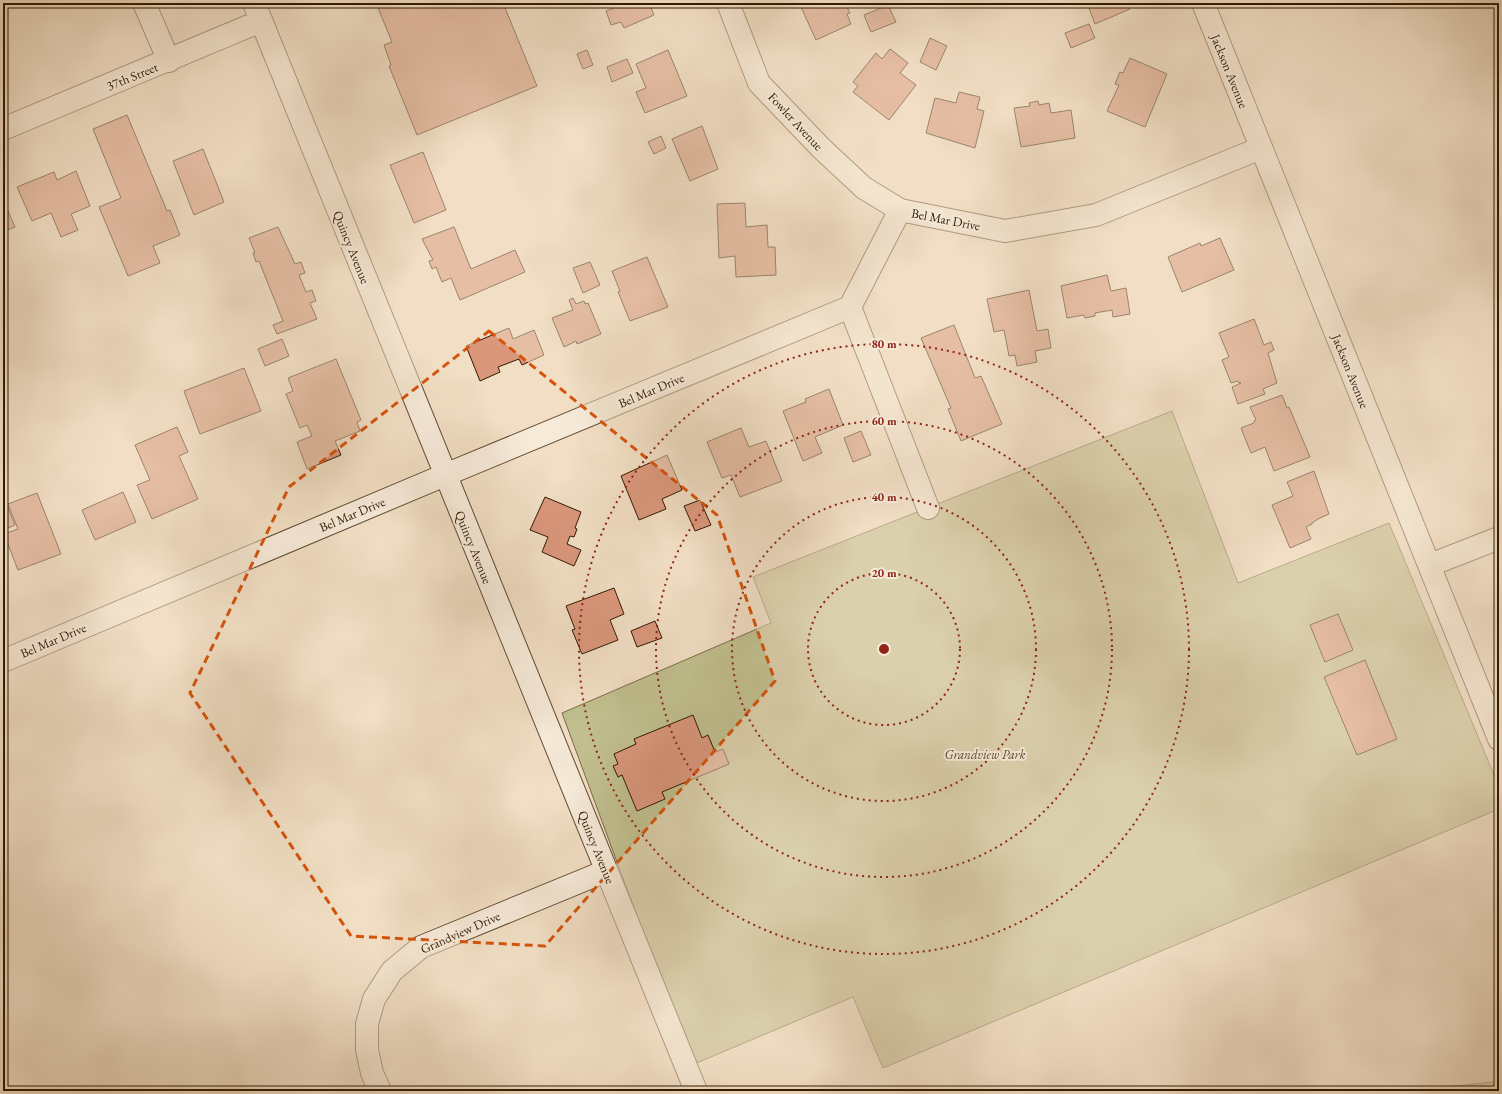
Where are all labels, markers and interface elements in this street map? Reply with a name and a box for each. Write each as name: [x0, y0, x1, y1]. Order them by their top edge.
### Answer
street label: Jackson Avenue: [1207, 31, 1252, 111]
street label: 37th Street: [104, 58, 161, 95]
street label: Fowler Avenue: [764, 89, 827, 154]
street label: Bel Mar Drive: [910, 204, 982, 234]
street label: Quincy Avenue: [329, 208, 374, 286]
street label: Jackson Avenue: [1328, 331, 1373, 411]
text: 80 m: [871, 336, 897, 352]
street label: Bel Mar Drive: [616, 369, 687, 412]
text: 60 m: [871, 413, 897, 429]
text: 40 m: [871, 489, 897, 505]
street label: Bel Mar Drive: [317, 493, 388, 536]
street label: Quincy Avenue: [451, 508, 496, 586]
text: 20 m: [871, 565, 897, 581]
street label: Bel Mar Drive: [18, 619, 89, 662]
centre of rings: [877, 642, 891, 656]
park label: Grandview Park: [945, 746, 1025, 763]
street label: Quincy Avenue: [574, 808, 619, 886]
street label: Grandview Drive: [418, 907, 503, 958]

